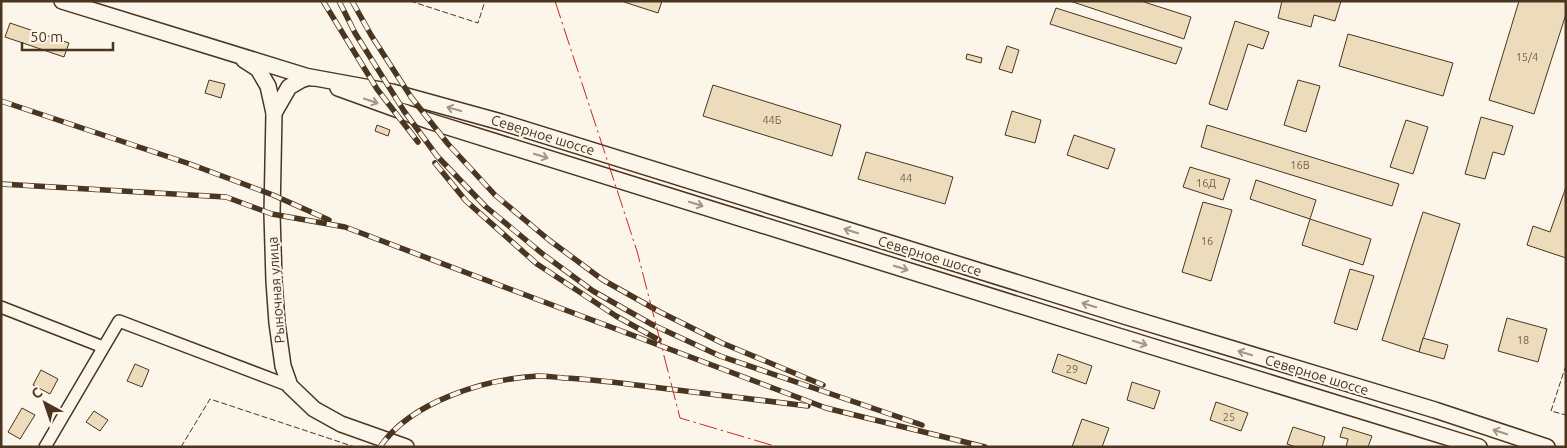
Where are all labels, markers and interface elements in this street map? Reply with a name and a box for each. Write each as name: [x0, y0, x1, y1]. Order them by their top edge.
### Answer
scale bar: [22, 20, 114, 52]
text: 50 m: [30, 28, 63, 45]
house number: 15/4: [1516, 51, 1538, 63]
one-way arrow: [363, 97, 379, 106]
one-way arrow: [447, 104, 463, 113]
street label: Северное шоссе: [489, 112, 597, 158]
house number: 44Б: [762, 114, 782, 126]
one-way arrow: [532, 151, 548, 161]
house number: 16В: [1290, 159, 1310, 171]
house number: 44: [900, 172, 912, 184]
house number: 16Д: [1196, 177, 1216, 189]
one-way arrow: [687, 200, 703, 210]
one-way arrow: [843, 226, 859, 235]
street label: Северное шоссе: [876, 233, 984, 279]
house number: 16: [1201, 235, 1213, 247]
street label: Рыночная улица: [264, 236, 288, 344]
one-way arrow: [893, 264, 909, 274]
one-way arrow: [1082, 300, 1098, 310]
house number: 18: [1517, 334, 1529, 346]
one-way arrow: [1131, 338, 1147, 348]
one-way arrow: [1237, 347, 1253, 357]
street label: Северное шоссе: [1263, 352, 1371, 398]
house number: 29: [1066, 363, 1078, 375]
north arrow: [20, 378, 70, 428]
text: С: [28, 384, 45, 402]
house number: 25: [1223, 411, 1235, 423]
one-way arrow: [1493, 426, 1509, 436]

